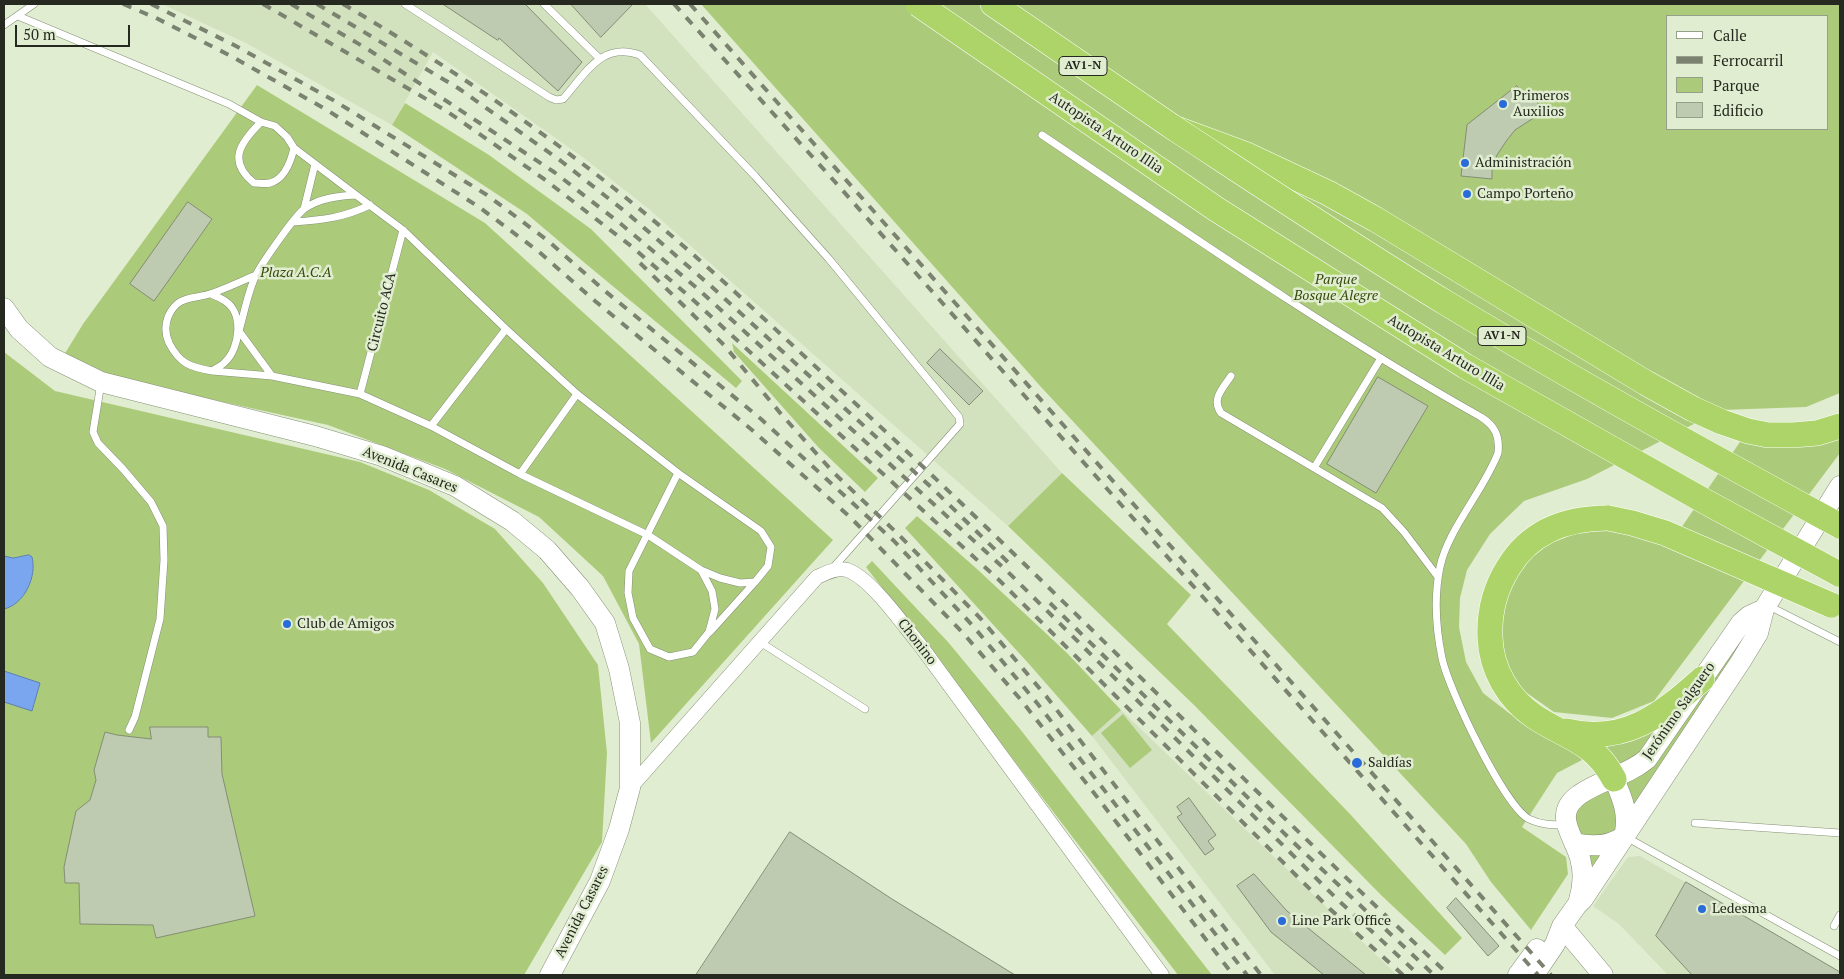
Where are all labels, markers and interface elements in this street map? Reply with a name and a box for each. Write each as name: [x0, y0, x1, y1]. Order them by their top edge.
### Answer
scale bar: [18, 15, 132, 47]
legend: [1666, 15, 1829, 130]
text: 50 m: [23, 24, 56, 44]
text: Calle: [1713, 25, 1747, 45]
text: Ferrocarril: [1713, 50, 1784, 70]
road number: AV1-N: [1059, 56, 1107, 76]
text: Parque: [1713, 75, 1760, 95]
place label: Primeros Auxilios: [1513, 88, 1569, 120]
street label: Autopista Arturo Illia: [1046, 89, 1166, 177]
marker: Primeros Auxilios: [1497, 98, 1509, 110]
text: Edificio: [1713, 100, 1763, 120]
place label: Administración: [1475, 155, 1572, 171]
marker: Administración: [1459, 157, 1471, 169]
place label: Campo Porteño: [1477, 186, 1574, 202]
marker: Campo Porteño: [1461, 188, 1473, 200]
park label: Plaza A.C.A: [260, 265, 332, 281]
street label: Circuito ACA: [364, 271, 400, 353]
park label: Parque Bosque Alegre: [1294, 272, 1378, 304]
street label: Autopista Arturo Illia: [1384, 311, 1508, 395]
road number: AV1-N: [1478, 326, 1526, 346]
street label: Avenida Casares: [360, 443, 460, 497]
place label: Club de Amigos: [297, 616, 395, 632]
street label: Chonino: [894, 616, 940, 668]
marker: Club de Amigos: [281, 618, 293, 630]
street label: Jerónimo Salguero: [1639, 659, 1719, 763]
place label: Saldías: [1368, 755, 1412, 771]
marker: Saldías: [1350, 756, 1364, 770]
street label: Avenida Casares: [552, 863, 612, 961]
place label: Ledesma: [1712, 901, 1767, 917]
marker: Ledesma: [1696, 903, 1708, 915]
place label: Line Park Office: [1292, 913, 1391, 929]
marker: Line Park Office: [1276, 915, 1288, 927]

